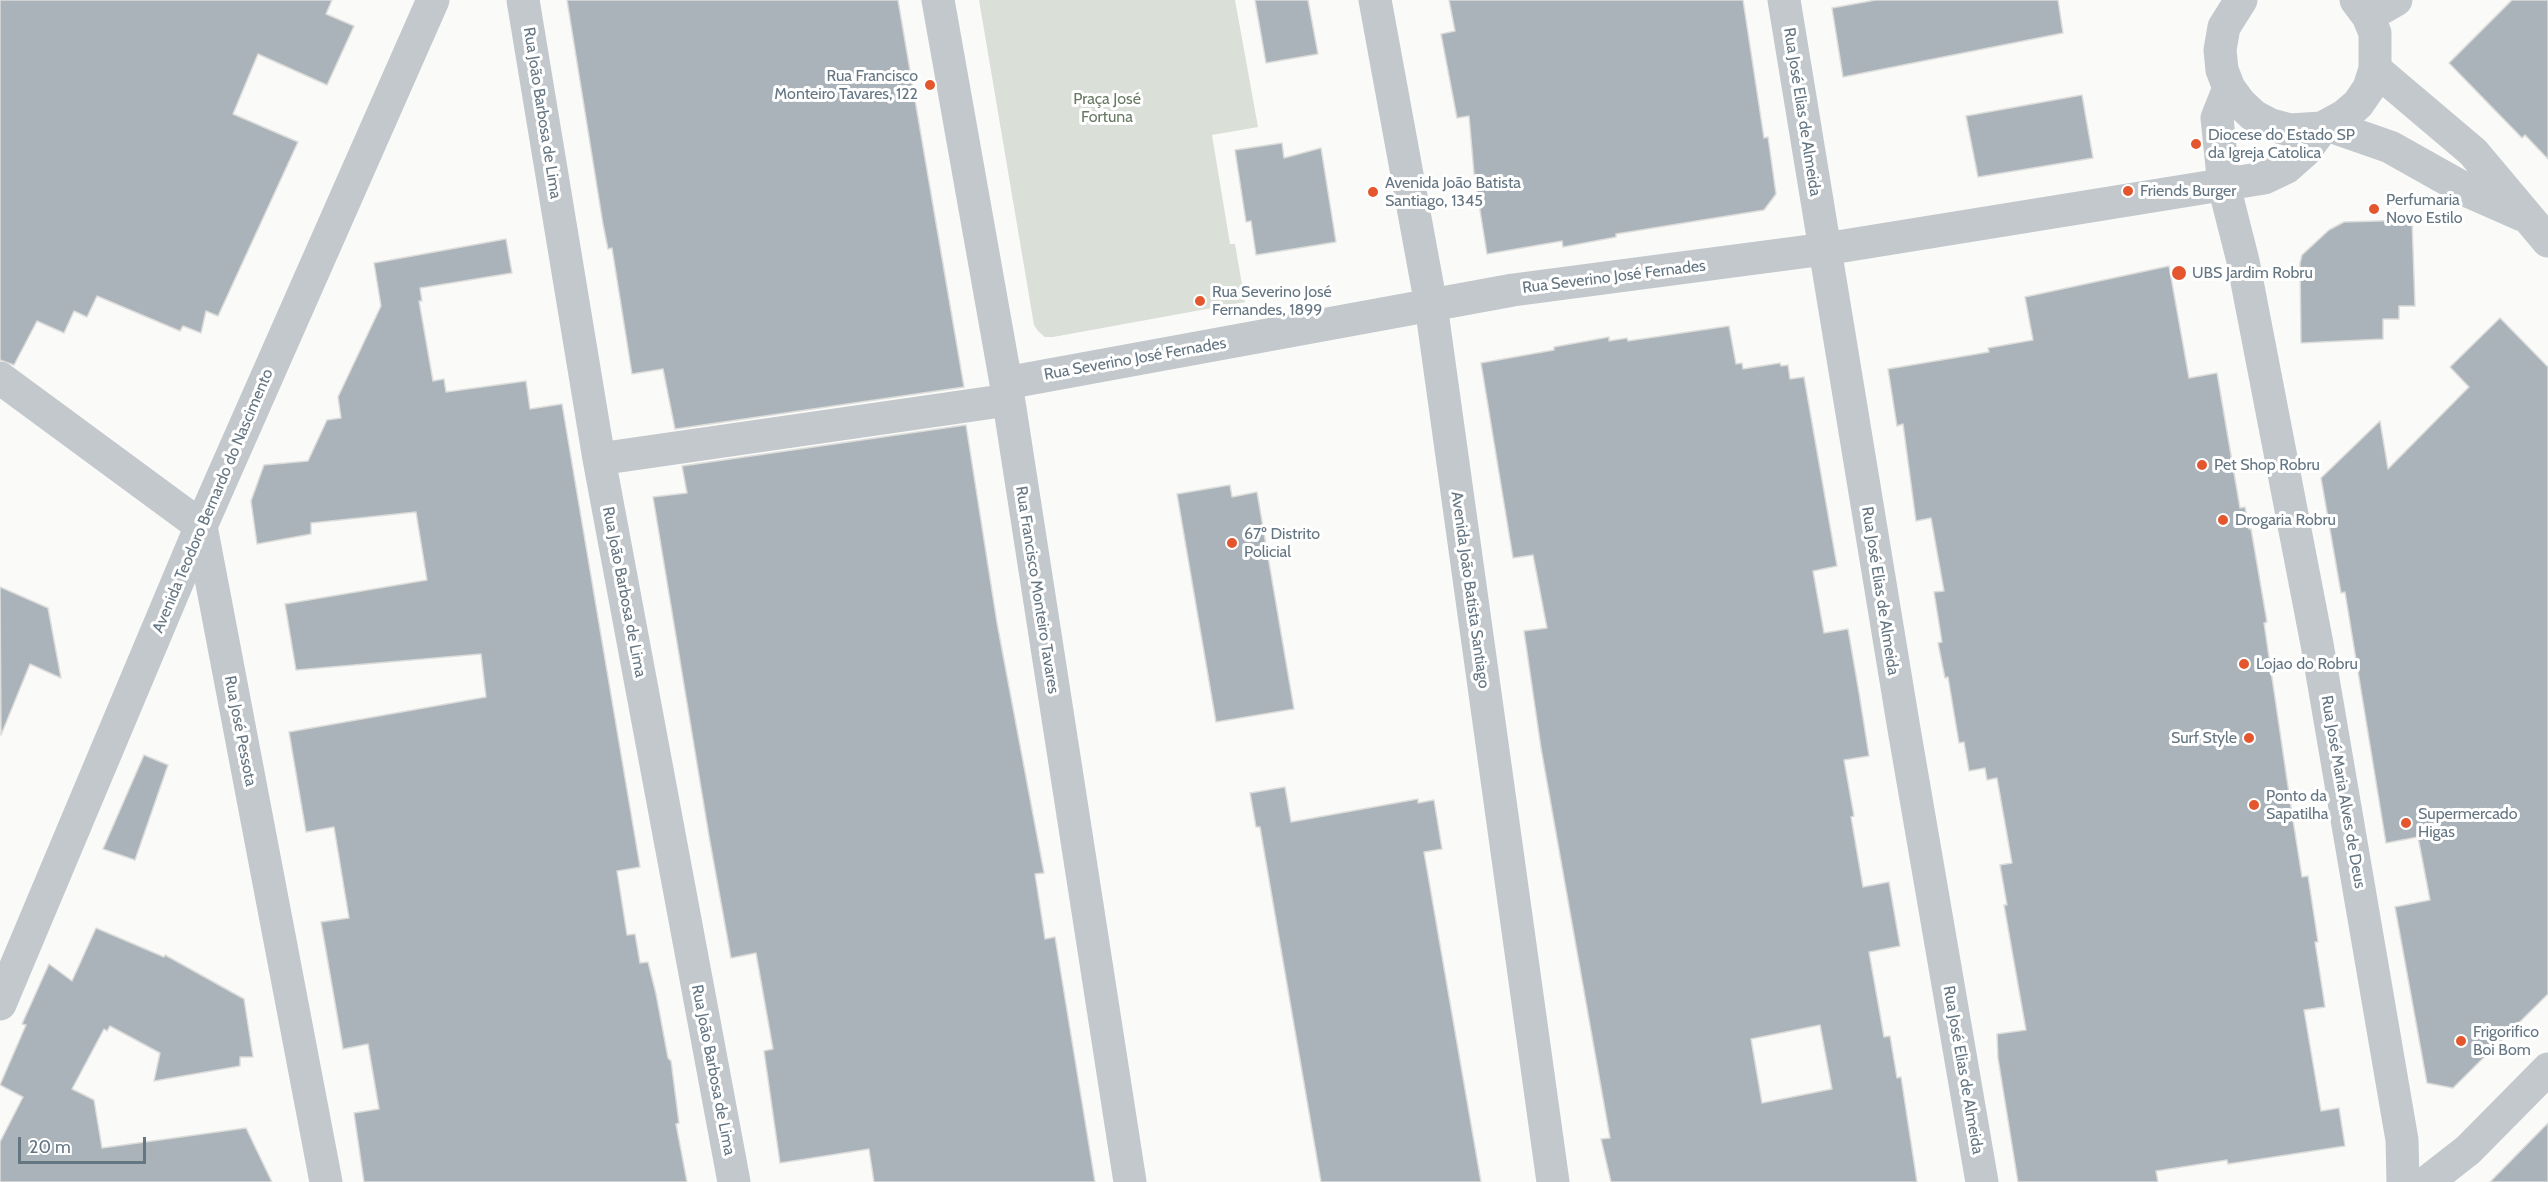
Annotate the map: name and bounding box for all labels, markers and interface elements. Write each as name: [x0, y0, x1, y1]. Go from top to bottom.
street label: Rua João Barbosa de Lima: [519, 26, 565, 200]
street label: Rua José Elias de Almeida: [1779, 26, 1825, 198]
place label: Rua Francisco Monteiro Tavares, 122: [774, 66, 918, 104]
marker: Rua Francisco Monteiro Tavares, 122: [923, 78, 937, 92]
park label: Praça José Fortuna: [1073, 89, 1141, 127]
place label: Diocese do Estado SP da Igreja Catolica: [2208, 125, 2355, 163]
marker: Diocese do Estado SP da Igreja Catolica: [2189, 137, 2203, 151]
place label: Avenida João Batista Santiago, 1345: [1385, 173, 1521, 211]
place label: Friends Burger: [2140, 181, 2236, 201]
marker: Friends Burger: [2121, 184, 2135, 198]
marker: Avenida João Batista Santiago, 1345: [1366, 185, 1380, 199]
place label: Perfumaria Novo Estilo: [2386, 190, 2463, 228]
marker: Perfumaria Novo Estilo: [2367, 202, 2381, 216]
street label: Rua Severino José Fernades: [1521, 256, 1707, 298]
place label: UBS Jardim Robru: [2192, 263, 2313, 283]
marker: UBS Jardim Robru: [2170, 264, 2188, 282]
place label: Rua Severino José Fernandes, 1899: [1212, 282, 1332, 320]
marker: Rua Severino José Fernandes, 1899: [1193, 294, 1207, 308]
street label: Rua Severino José Fernades: [1042, 334, 1228, 384]
street label: Avenida Teodoro Bernardo do Nascimento: [148, 366, 278, 636]
place label: Pet Shop Robru: [2214, 455, 2320, 475]
marker: Pet Shop Robru: [2195, 458, 2209, 472]
street label: Rua Francisco Monteiro Tavares: [1011, 485, 1063, 695]
street label: Avenida João Batista Santiago: [1447, 490, 1493, 690]
street label: Rua João Barbosa de Lima: [598, 505, 650, 679]
street label: Rua José Elias de Almeida: [1857, 505, 1903, 677]
place label: Drogaria Robru: [2235, 510, 2336, 530]
marker: Drogaria Robru: [2216, 513, 2230, 527]
place label: 67º Distrito Policial: [1244, 524, 1320, 562]
marker: 67º Distrito Policial: [1225, 536, 1239, 550]
place label: Lojao do Robru: [2256, 654, 2358, 674]
marker: Lojao do Robru: [2237, 657, 2251, 671]
street label: Rua José Pessota: [220, 674, 260, 788]
street label: Rua José Maria Alves de Deus: [2317, 694, 2369, 890]
place label: Surf Style: [2171, 728, 2237, 748]
marker: Surf Style: [2242, 731, 2256, 745]
place label: Ponto da Sapatilha: [2266, 786, 2328, 824]
marker: Ponto da Sapatilha: [2247, 798, 2261, 812]
place label: Supermercado Higas: [2418, 804, 2517, 842]
marker: Supermercado Higas: [2399, 816, 2413, 830]
street label: Rua João Barbosa de Lima: [687, 983, 739, 1157]
street label: Rua José Elias de Almeida: [1939, 984, 1987, 1156]
place label: Frigorifico Boi Bom: [2473, 1022, 2539, 1060]
marker: Frigorifico Boi Bom: [2454, 1034, 2468, 1048]
scale bar: [21, 1125, 148, 1163]
text: 20 m: [29, 1136, 71, 1158]

